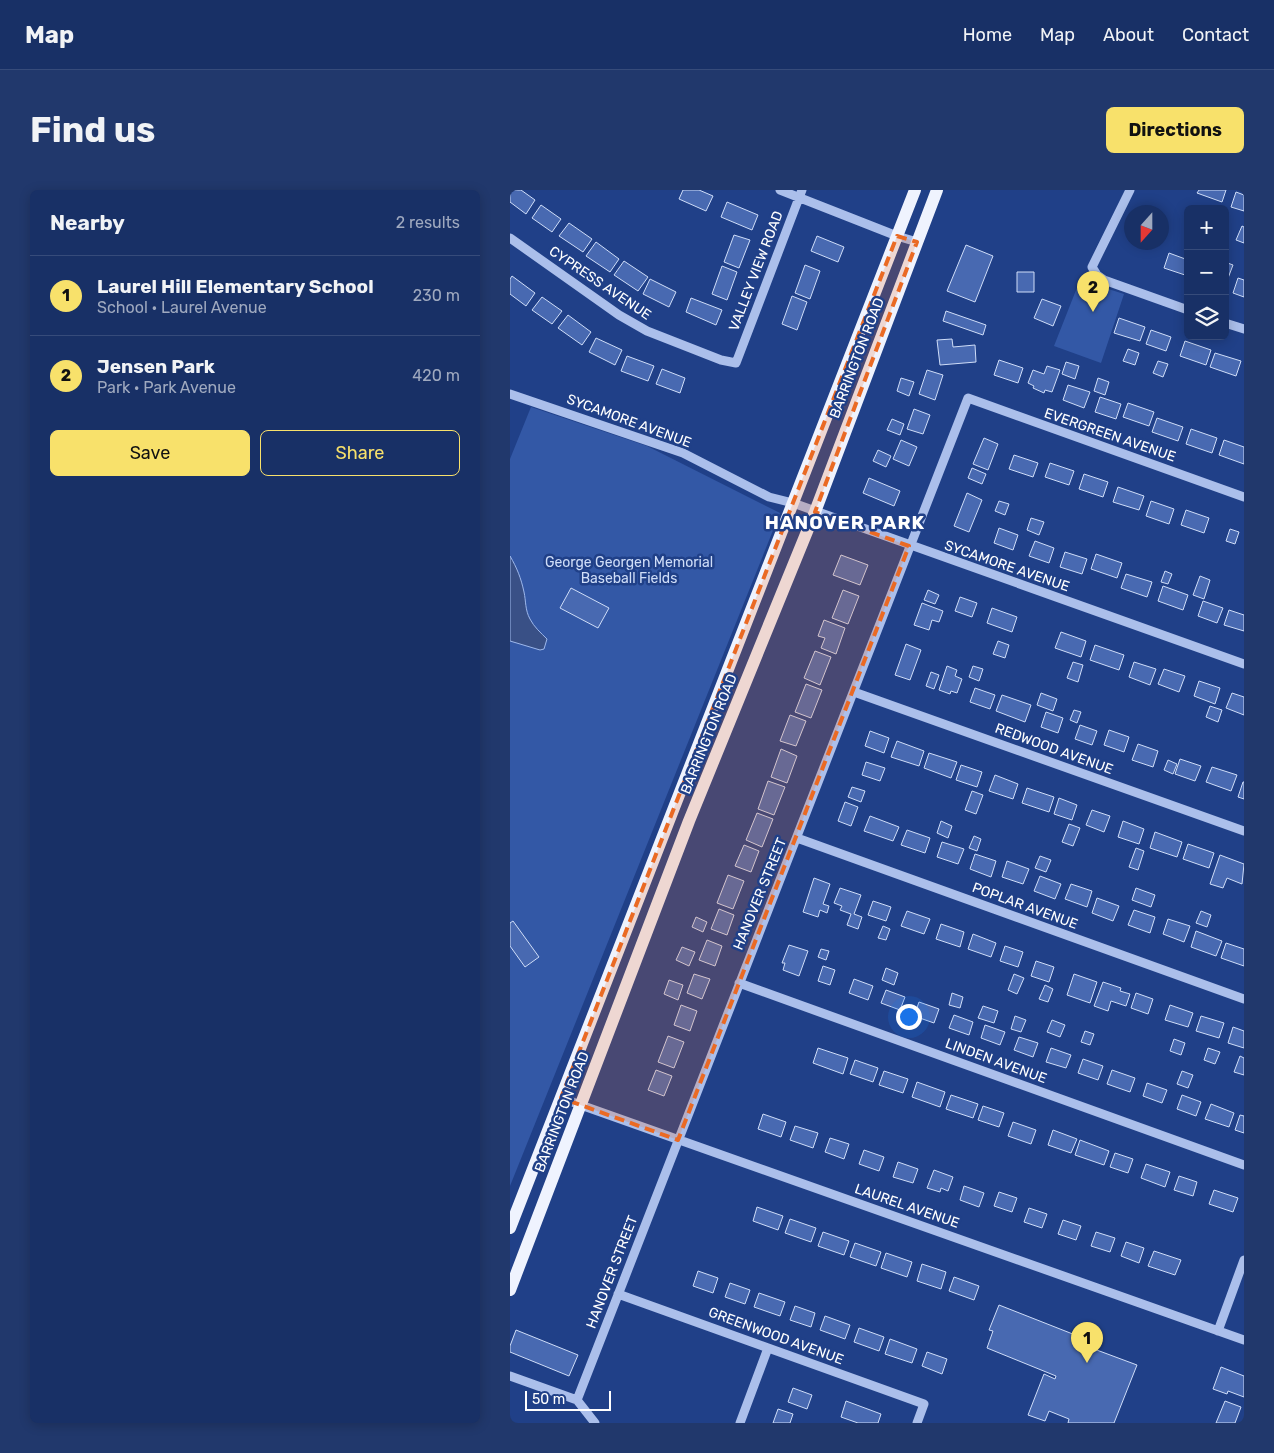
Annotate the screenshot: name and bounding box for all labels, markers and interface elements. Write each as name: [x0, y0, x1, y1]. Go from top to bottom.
text: Map: [25, 21, 74, 49]
text: Home: [963, 24, 1012, 46]
text: Map: [1040, 24, 1075, 46]
text: About: [1103, 24, 1154, 46]
text: Contact: [1182, 24, 1249, 46]
button: Directions: [1106, 107, 1244, 153]
text: Find us: [30, 109, 155, 151]
north arrow: [1124, 205, 1169, 250]
map controls: [1184, 205, 1229, 340]
button: +: [1184, 205, 1229, 250]
street label: VALLEY VIEW ROAD: [725, 209, 787, 333]
text: Nearby: [50, 210, 125, 235]
text: 2 results: [396, 213, 460, 232]
street label: CYPRESS AVENUE: [546, 243, 654, 323]
button: −: [1184, 250, 1229, 295]
pin: 2: [1077, 271, 1109, 312]
text: Laurel Hill Elementary School: [97, 275, 374, 298]
text: 1: [62, 286, 70, 305]
text: 230 m: [413, 286, 460, 305]
street label: BARRINGTON ROAD: [826, 295, 888, 421]
button: layers: [1184, 295, 1229, 340]
text: School · Laurel Avenue: [97, 298, 267, 317]
text: Jensen Park: [97, 355, 215, 378]
text: 2: [61, 366, 71, 385]
text: 420 m: [412, 366, 460, 385]
text: Park · Park Avenue: [97, 378, 236, 397]
street label: SYCAMORE AVENUE: [564, 391, 694, 451]
street label: EVERGREEN AVENUE: [1042, 404, 1178, 466]
button: Save: [50, 430, 250, 476]
button: Share: [260, 430, 460, 476]
district label: HANOVER PARK: [765, 511, 925, 534]
street label: SYCAMORE AVENUE: [942, 537, 1072, 595]
park label: George Georgen Memorial Baseball Fields: [545, 554, 713, 587]
street label: BARRINGTON ROAD: [677, 672, 741, 796]
street label: REDWOOD AVENUE: [993, 720, 1115, 778]
street label: HANOVER STREET: [730, 835, 790, 953]
street label: POPLAR AVENUE: [970, 879, 1080, 933]
your location: [896, 1004, 922, 1030]
street label: LINDEN AVENUE: [943, 1035, 1049, 1087]
street label: BARRINGTON ROAD: [531, 1049, 593, 1175]
street label: LAUREL AVENUE: [852, 1180, 962, 1232]
street label: HANOVER STREET: [583, 1213, 641, 1331]
street label: GREENWOOD AVENUE: [706, 1304, 846, 1368]
pin: 1: [1071, 1322, 1103, 1363]
scale bar: [525, 1388, 611, 1411]
text: 50 m: [532, 1391, 565, 1408]

